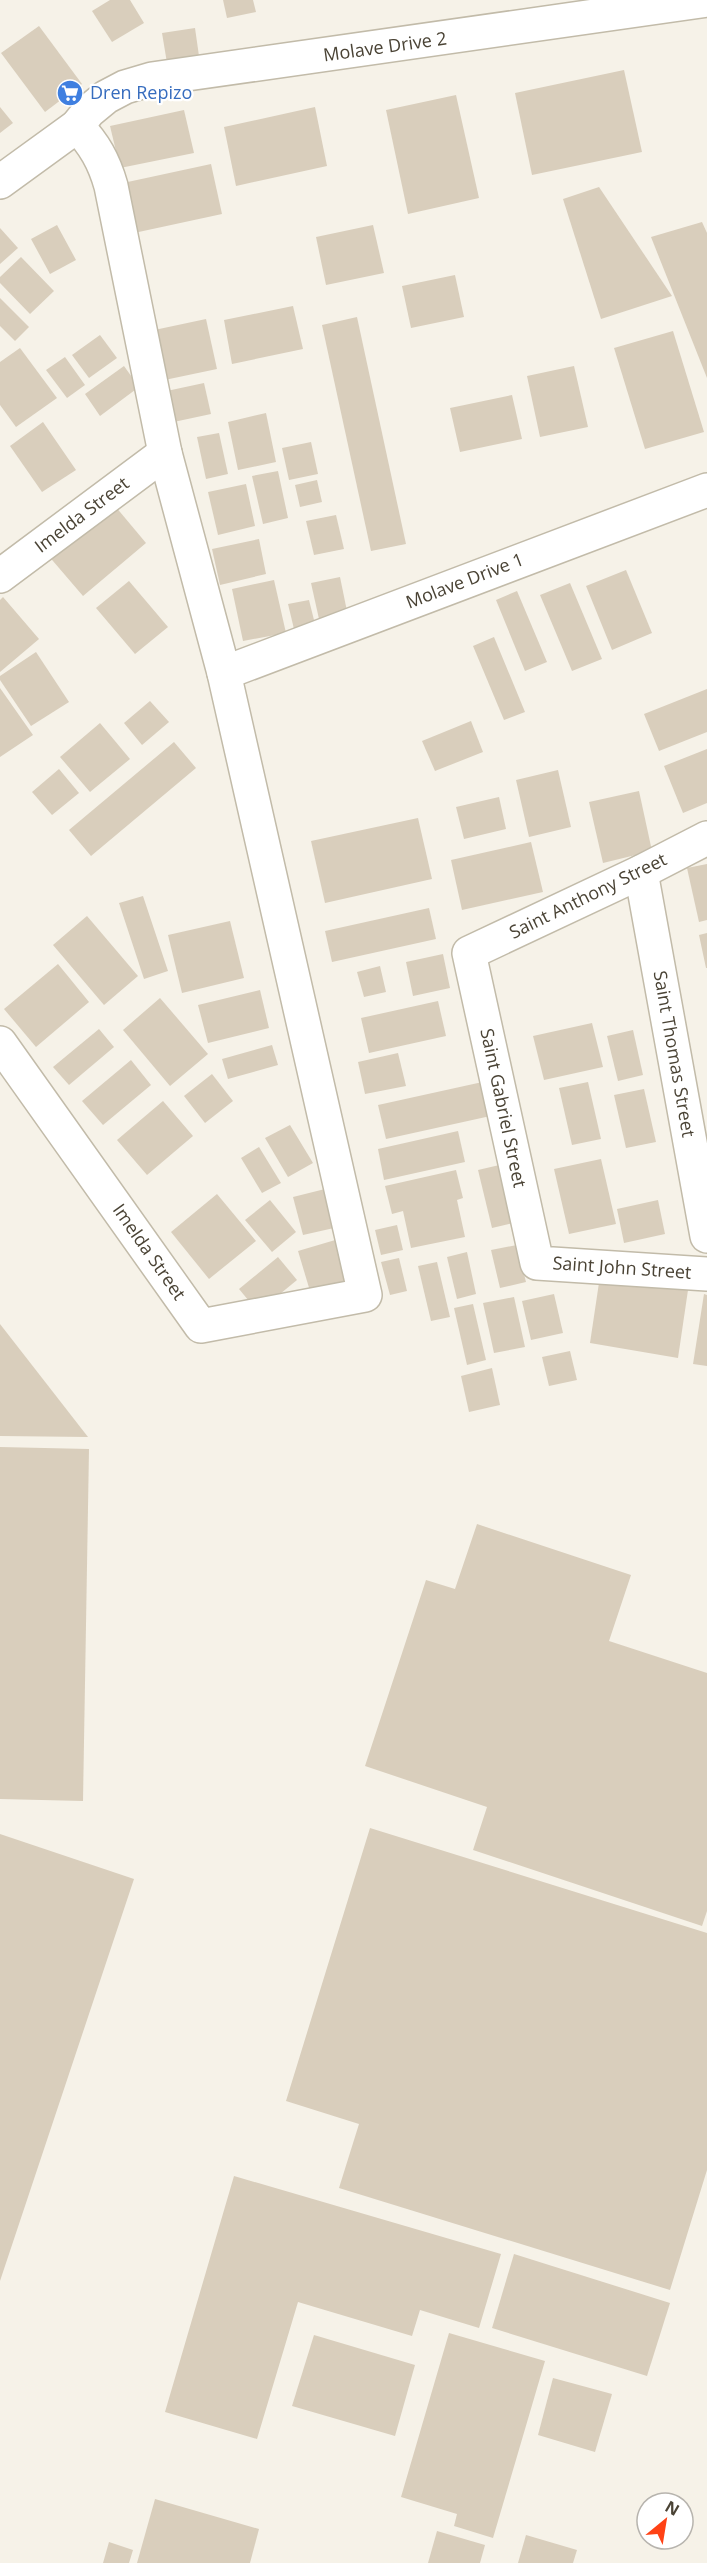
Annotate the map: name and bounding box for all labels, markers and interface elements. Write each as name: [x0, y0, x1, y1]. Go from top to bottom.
street label: Molave Drive 2: [322, 25, 448, 67]
supermarket icon: Dren Repizo: [55, 78, 85, 108]
place label: Dren Repizo: [90, 80, 192, 104]
street label: Imelda Street: [29, 471, 133, 558]
street label: Molave Drive 1: [402, 547, 527, 614]
street label: Saint Anthony Street: [505, 847, 670, 944]
street label: Saint Thomas Street: [649, 969, 701, 1139]
street label: Saint Gabriel Street: [475, 1026, 533, 1190]
street label: Imelda Street: [108, 1199, 192, 1304]
street label: Saint John Street: [552, 1250, 692, 1284]
north arrow: [635, 2491, 695, 2551]
text: N: [661, 2495, 684, 2521]

